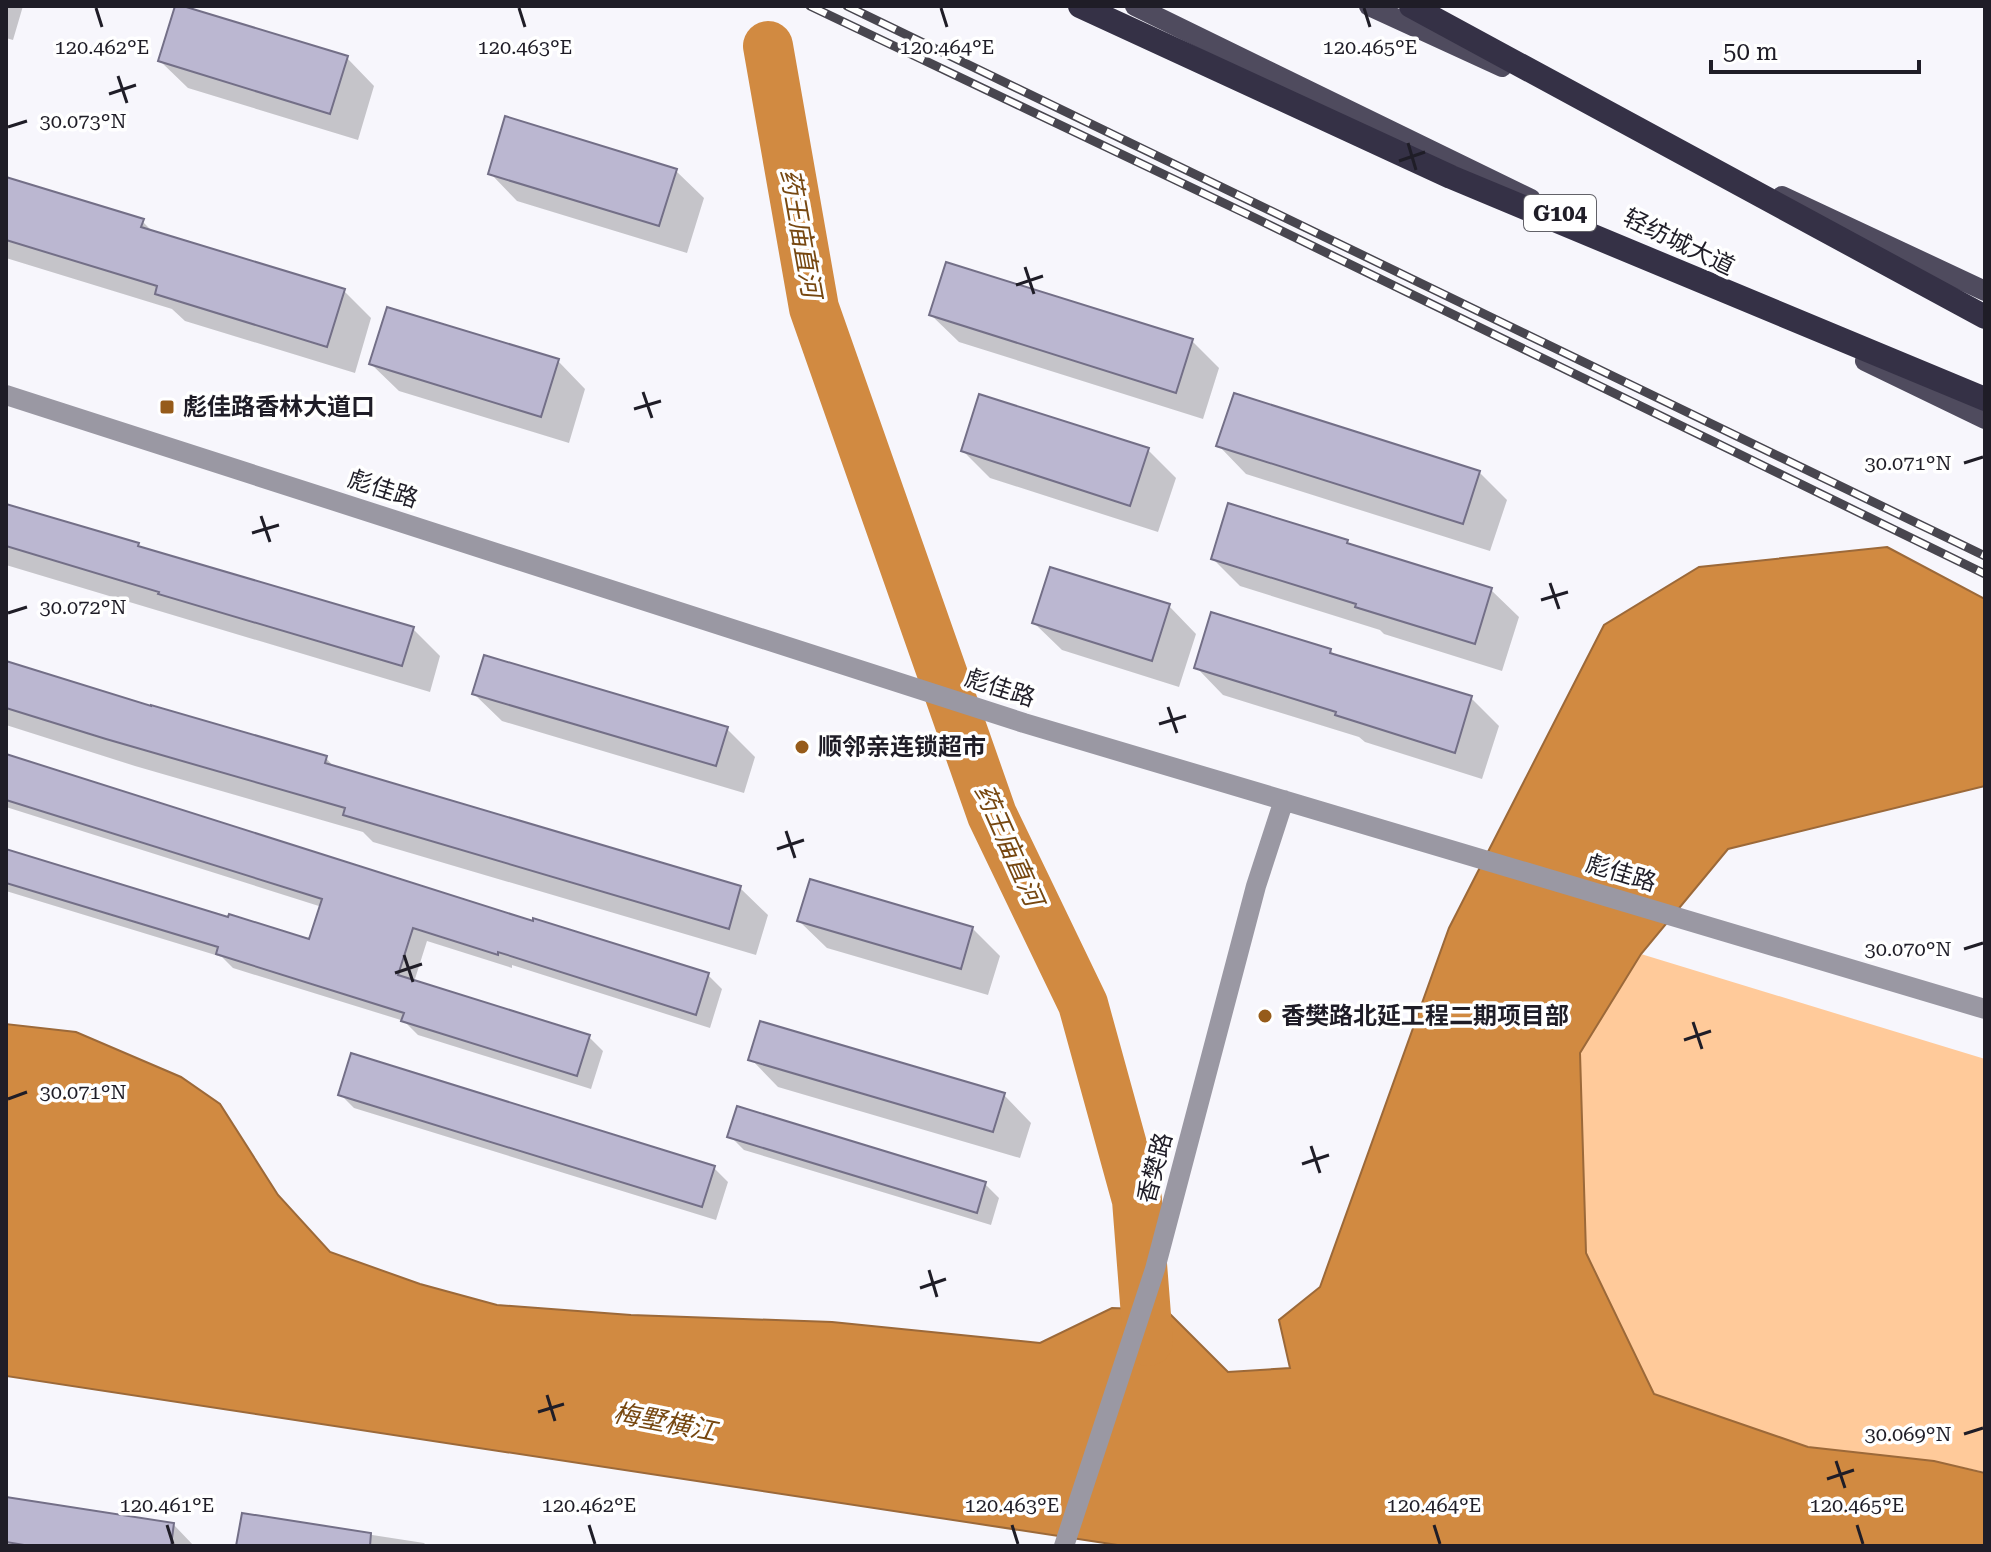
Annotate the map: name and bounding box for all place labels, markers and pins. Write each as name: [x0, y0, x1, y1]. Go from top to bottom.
place label: 彪佳路香林大道口: [183, 393, 375, 421]
marker: 彪佳路香林大道口: [158, 398, 176, 416]
place label: 顺邻亲连锁超市: [818, 733, 986, 761]
marker: 顺邻亲连锁超市: [793, 738, 811, 756]
place label: 香樊路北延工程二期项目部: [1281, 1002, 1569, 1030]
marker: 香樊路北延工程二期项目部: [1256, 1007, 1274, 1025]

